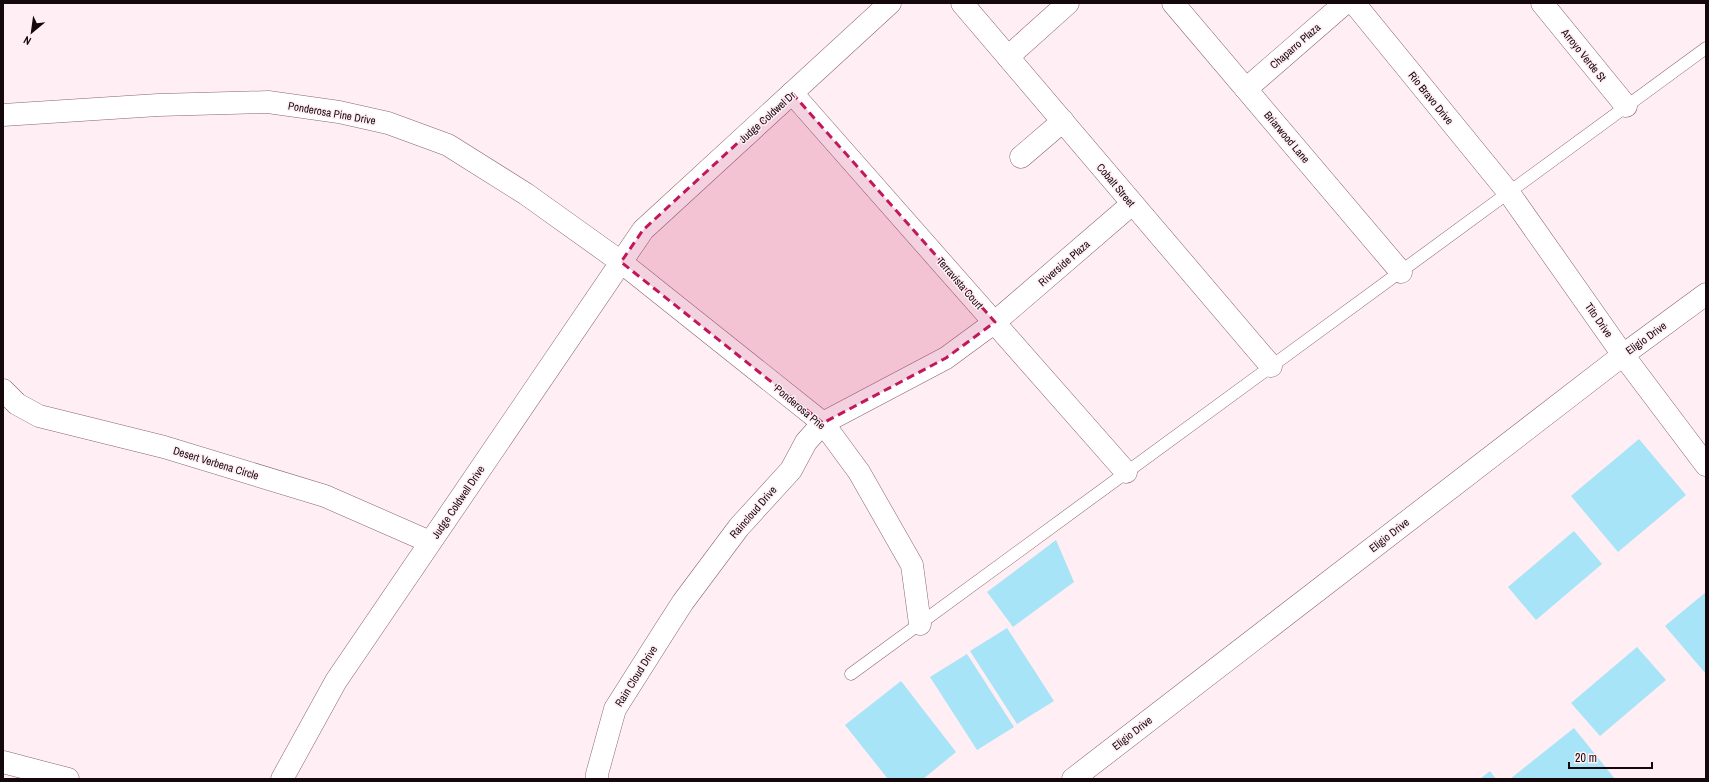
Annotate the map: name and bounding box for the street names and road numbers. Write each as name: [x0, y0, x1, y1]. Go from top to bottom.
street label: Chaparro Plaza: [1267, 20, 1323, 72]
street label: Arroyo Verde St: [1558, 25, 1610, 85]
street label: Rio Bravo Drive: [1405, 69, 1457, 127]
street label: Judge Coldwel Dr: [736, 88, 798, 146]
street label: Ponderosa Pine Drive: [287, 98, 377, 128]
street label: Briarwood Lane: [1261, 108, 1313, 166]
street label: Cobalt Street: [1094, 160, 1139, 210]
street label: Riverside Plaza: [1035, 237, 1093, 289]
street label: Terravista Court: [934, 254, 987, 312]
street label: Tito Drive: [1582, 300, 1616, 340]
street label: Eligio Drive: [1623, 318, 1669, 358]
street label: Ponderosa Pne: [772, 382, 828, 432]
street label: Desert Verbena Circle: [172, 443, 260, 483]
street label: Judge Coldwell Drive: [428, 463, 488, 541]
street label: Raincloud Drive: [727, 483, 779, 541]
street label: Eligio Drive: [1366, 515, 1412, 555]
street label: Rain Cloud Drive: [612, 643, 660, 709]
street label: Eligio Drive: [1109, 713, 1155, 753]

